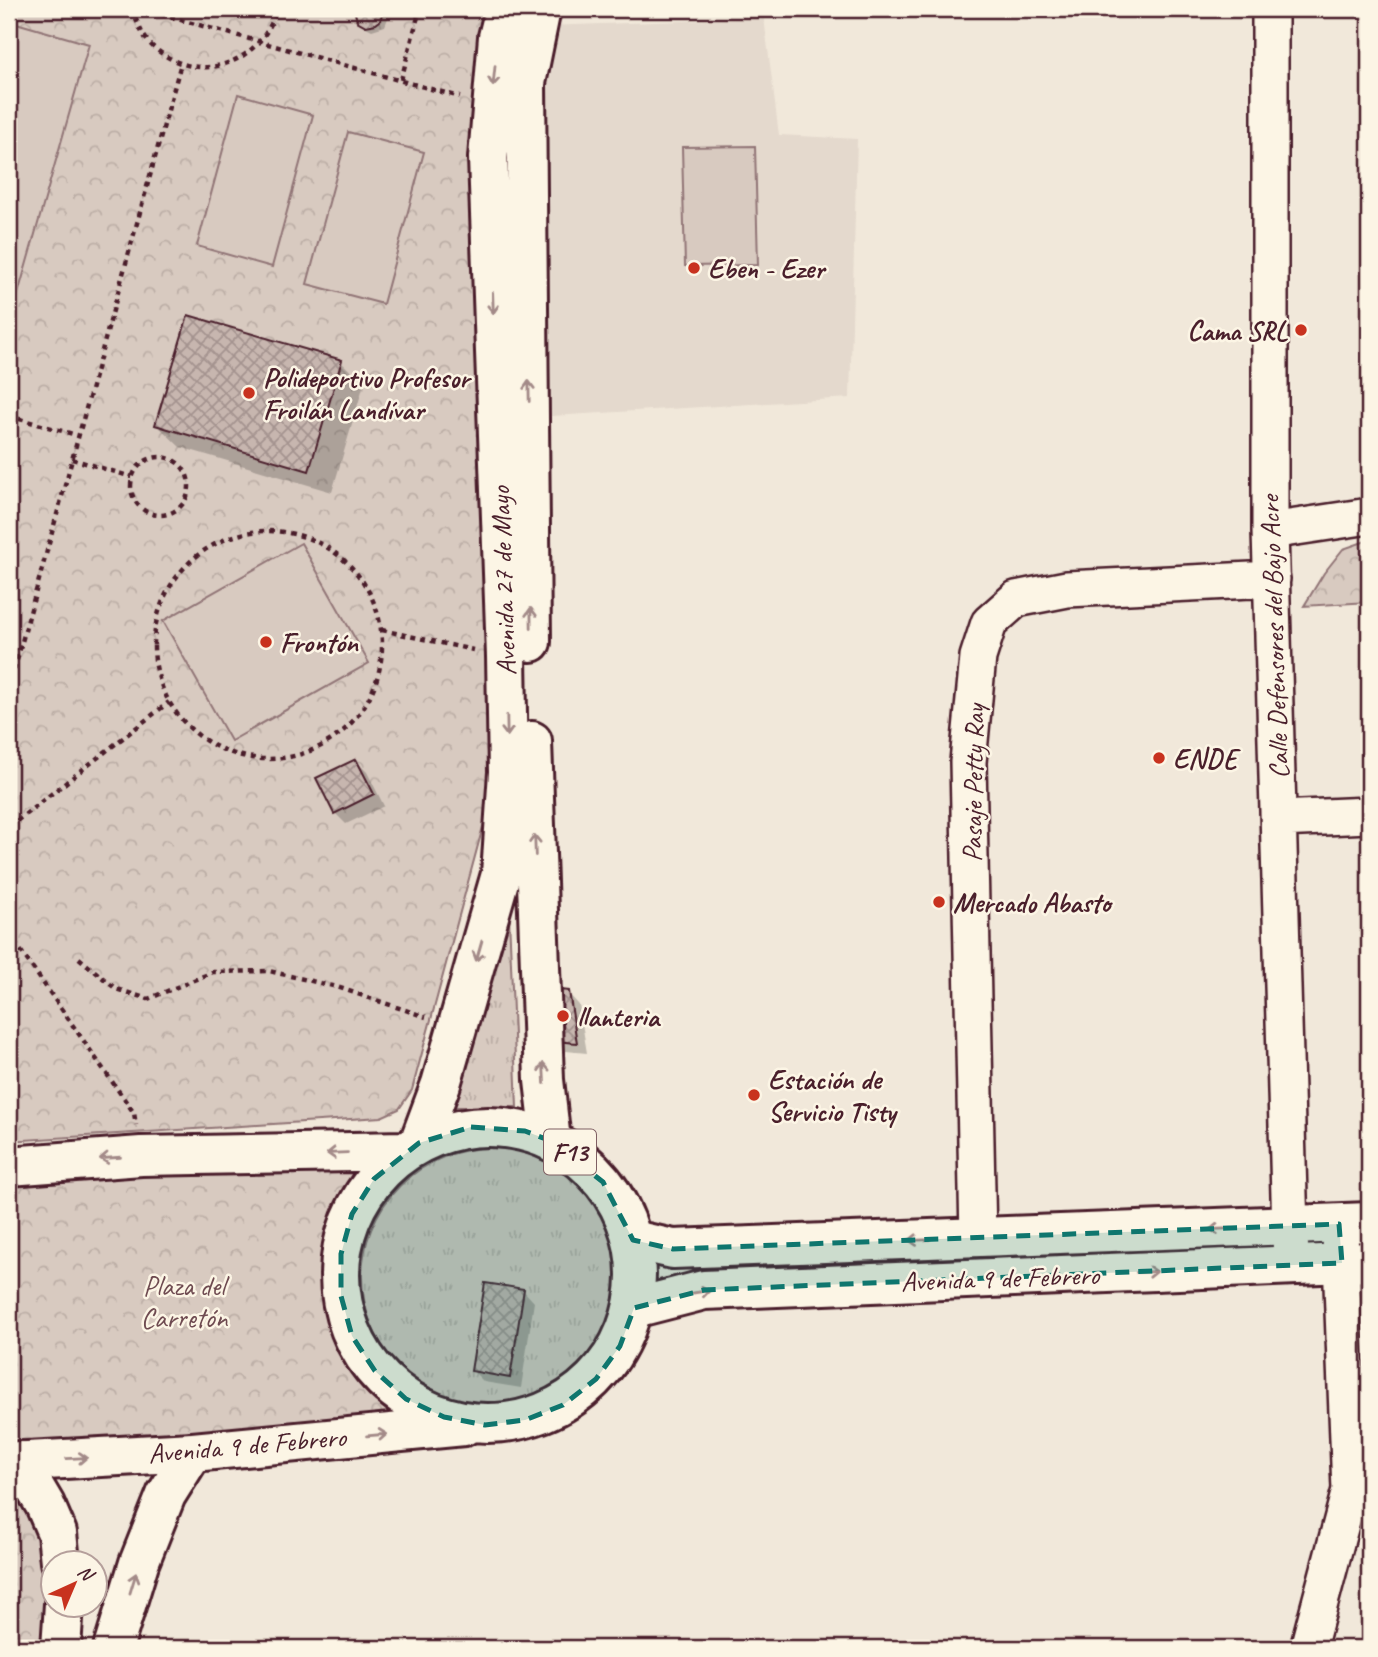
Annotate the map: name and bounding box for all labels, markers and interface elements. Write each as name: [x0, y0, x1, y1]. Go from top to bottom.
one-way arrow: [488, 64, 501, 87]
place label: Eben - Ezer: [708, 251, 827, 286]
marker: Eben - Ezer: [686, 260, 702, 276]
one-way arrow: [487, 291, 500, 314]
place label: Cama SRL: [1187, 313, 1289, 348]
marker: Cama SRL: [1293, 322, 1309, 338]
place label: Polideportivo Profesor Froilán Landívar: [263, 360, 472, 427]
one-way arrow: [522, 379, 535, 402]
marker: Polideportivo Profesor Froilán Landívar: [241, 385, 257, 401]
street label: Avenida 27 de Mayo: [482, 484, 524, 676]
street label: Calle Defensores del Bajo Acre: [1251, 493, 1296, 779]
one-way arrow: [524, 607, 537, 630]
place label: Frontón: [280, 625, 359, 660]
marker: Frontón: [258, 634, 274, 650]
street label: Pasaje Petty Ray: [954, 701, 992, 862]
one-way arrow: [500, 715, 514, 738]
place label: ENDE: [1173, 741, 1241, 776]
marker: ENDE: [1151, 750, 1167, 766]
one-way arrow: [529, 834, 542, 857]
place label: Mercado Abasto: [953, 885, 1114, 920]
marker: Mercado Abasto: [931, 894, 947, 910]
one-way arrow: [472, 939, 485, 961]
place label: llanteria: [577, 999, 661, 1034]
marker: llanteria: [555, 1008, 571, 1024]
one-way arrow: [538, 1062, 551, 1085]
place label: Estación de Servicio Tisty: [768, 1062, 899, 1129]
marker: Estación de Servicio Tisty: [746, 1087, 762, 1103]
road number: F13: [544, 1130, 596, 1175]
one-way arrow: [326, 1146, 349, 1159]
one-way arrow: [98, 1152, 121, 1165]
one-way arrow: [1209, 1222, 1232, 1235]
one-way arrow: [908, 1234, 931, 1247]
street label: Avenida 9 de Febrero: [900, 1257, 1102, 1299]
one-way arrow: [1136, 1265, 1159, 1278]
park label: Plaza del Carretón: [141, 1268, 230, 1335]
one-way arrow: [688, 1285, 711, 1298]
street label: Avenida 9 de Febrero: [147, 1419, 349, 1471]
one-way arrow: [365, 1428, 388, 1441]
one-way arrow: [65, 1451, 88, 1464]
north arrow: [38, 1548, 108, 1618]
text: N: [73, 1560, 100, 1587]
one-way arrow: [127, 1572, 140, 1594]

